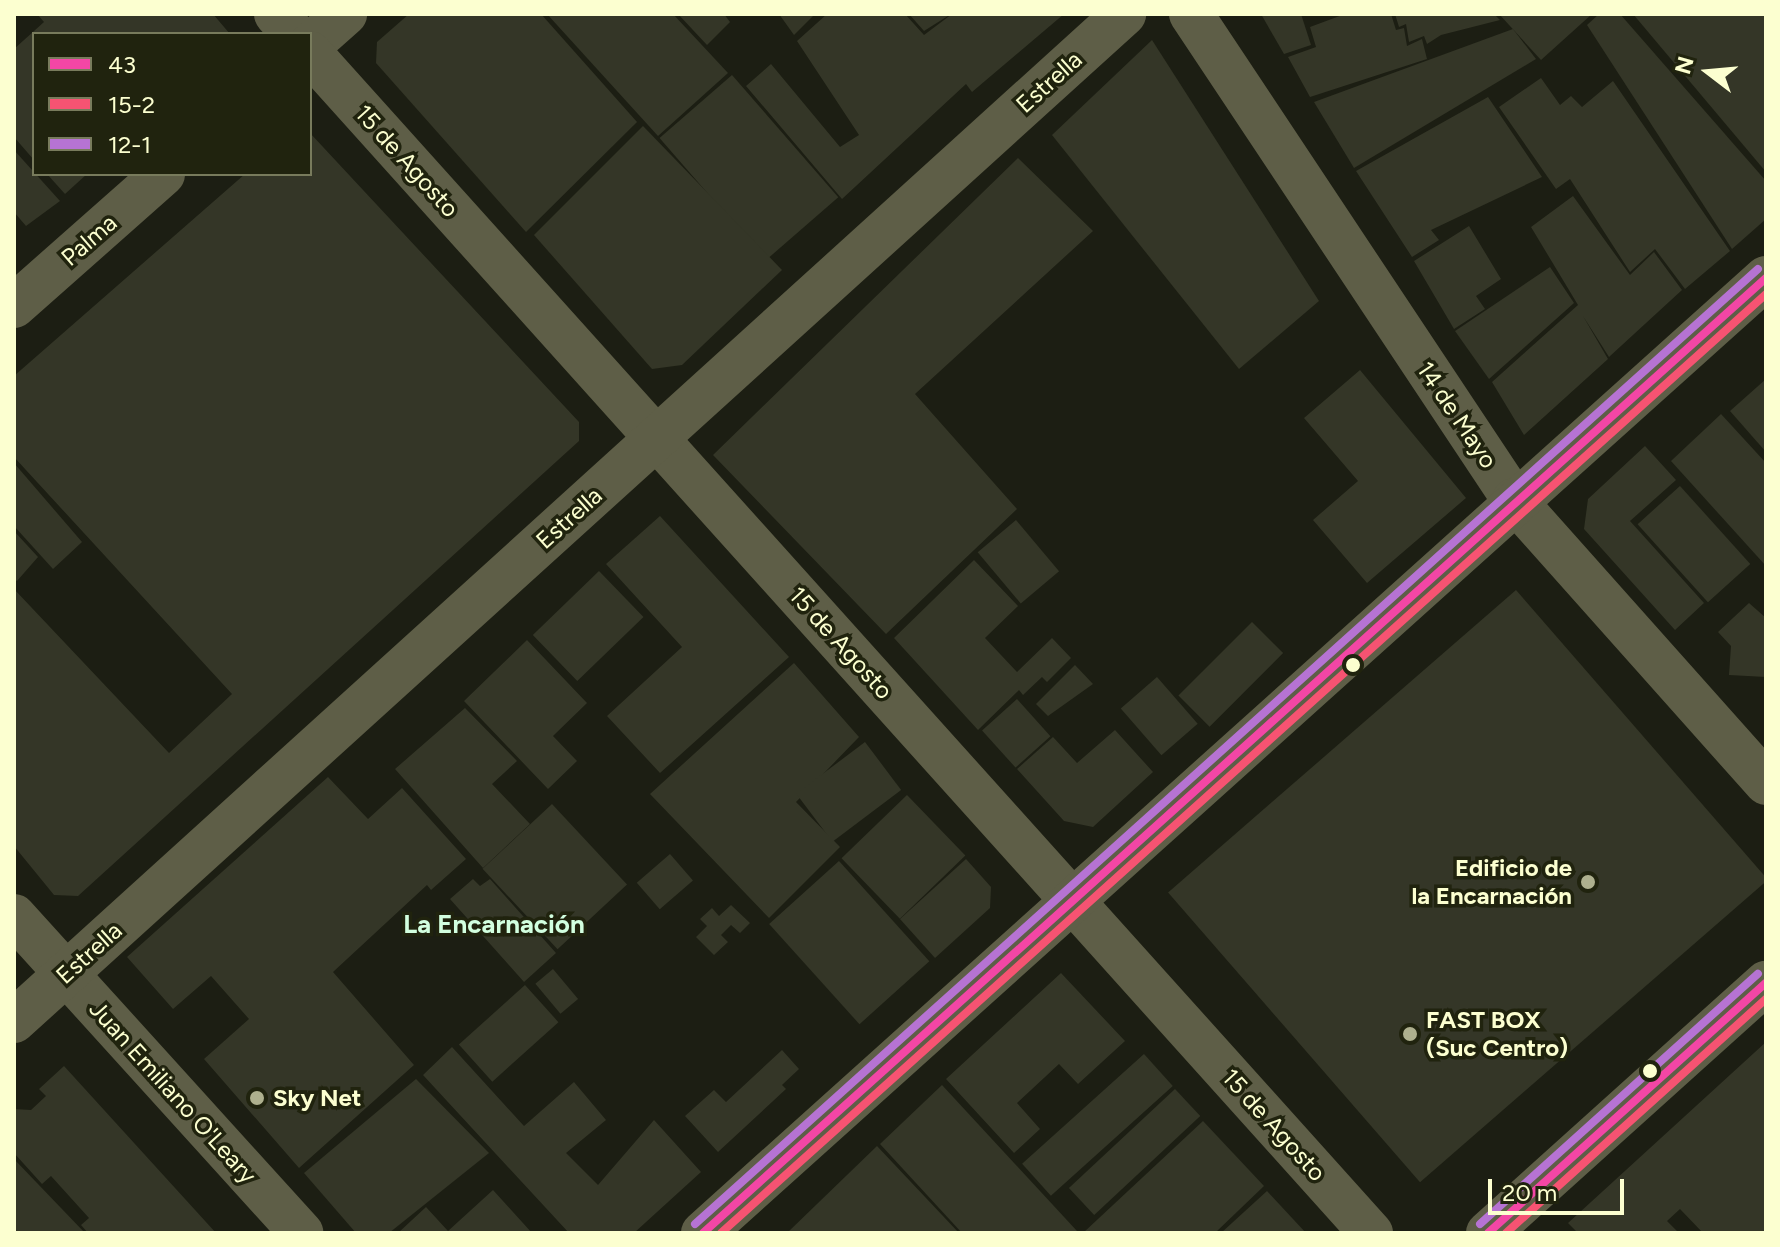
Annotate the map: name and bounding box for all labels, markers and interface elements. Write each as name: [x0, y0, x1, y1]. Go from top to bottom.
legend: [32, 32, 312, 176]
north arrow: [1668, 32, 1748, 112]
street label: Estrella: [1010, 45, 1088, 119]
text: 43: [108, 50, 136, 79]
text: N: [1669, 53, 1700, 77]
text: 15-2: [108, 90, 155, 119]
street label: 15 de Agosto: [349, 99, 465, 223]
text: 12-1: [108, 130, 151, 159]
street label: Palma: [55, 208, 123, 272]
street label: 14 de Mayo: [1411, 356, 1503, 474]
street label: Estrella: [530, 481, 608, 555]
street label: 15 de Agosto: [783, 581, 899, 705]
unlabelled marker: [1345, 657, 1361, 673]
place label: Edificio de la Encarnación: [1411, 854, 1572, 910]
marker: Edificio de la Encarnación: [1579, 873, 1597, 891]
district label: La Encarnación: [403, 909, 585, 941]
street label: Estrella: [50, 916, 128, 990]
street label: Juan Emiliano O'Leary: [83, 995, 263, 1189]
place label: FAST BOX (Suc Centro): [1426, 1006, 1568, 1062]
marker: FAST BOX (Suc Centro): [1401, 1025, 1419, 1043]
street label: 15 de Agosto: [1216, 1063, 1332, 1187]
unlabelled marker: [1642, 1063, 1658, 1079]
place label: Sky Net: [273, 1084, 362, 1112]
marker: Sky Net: [248, 1089, 266, 1107]
scale bar: [1492, 1163, 1628, 1213]
text: 20 m: [1502, 1178, 1557, 1207]

